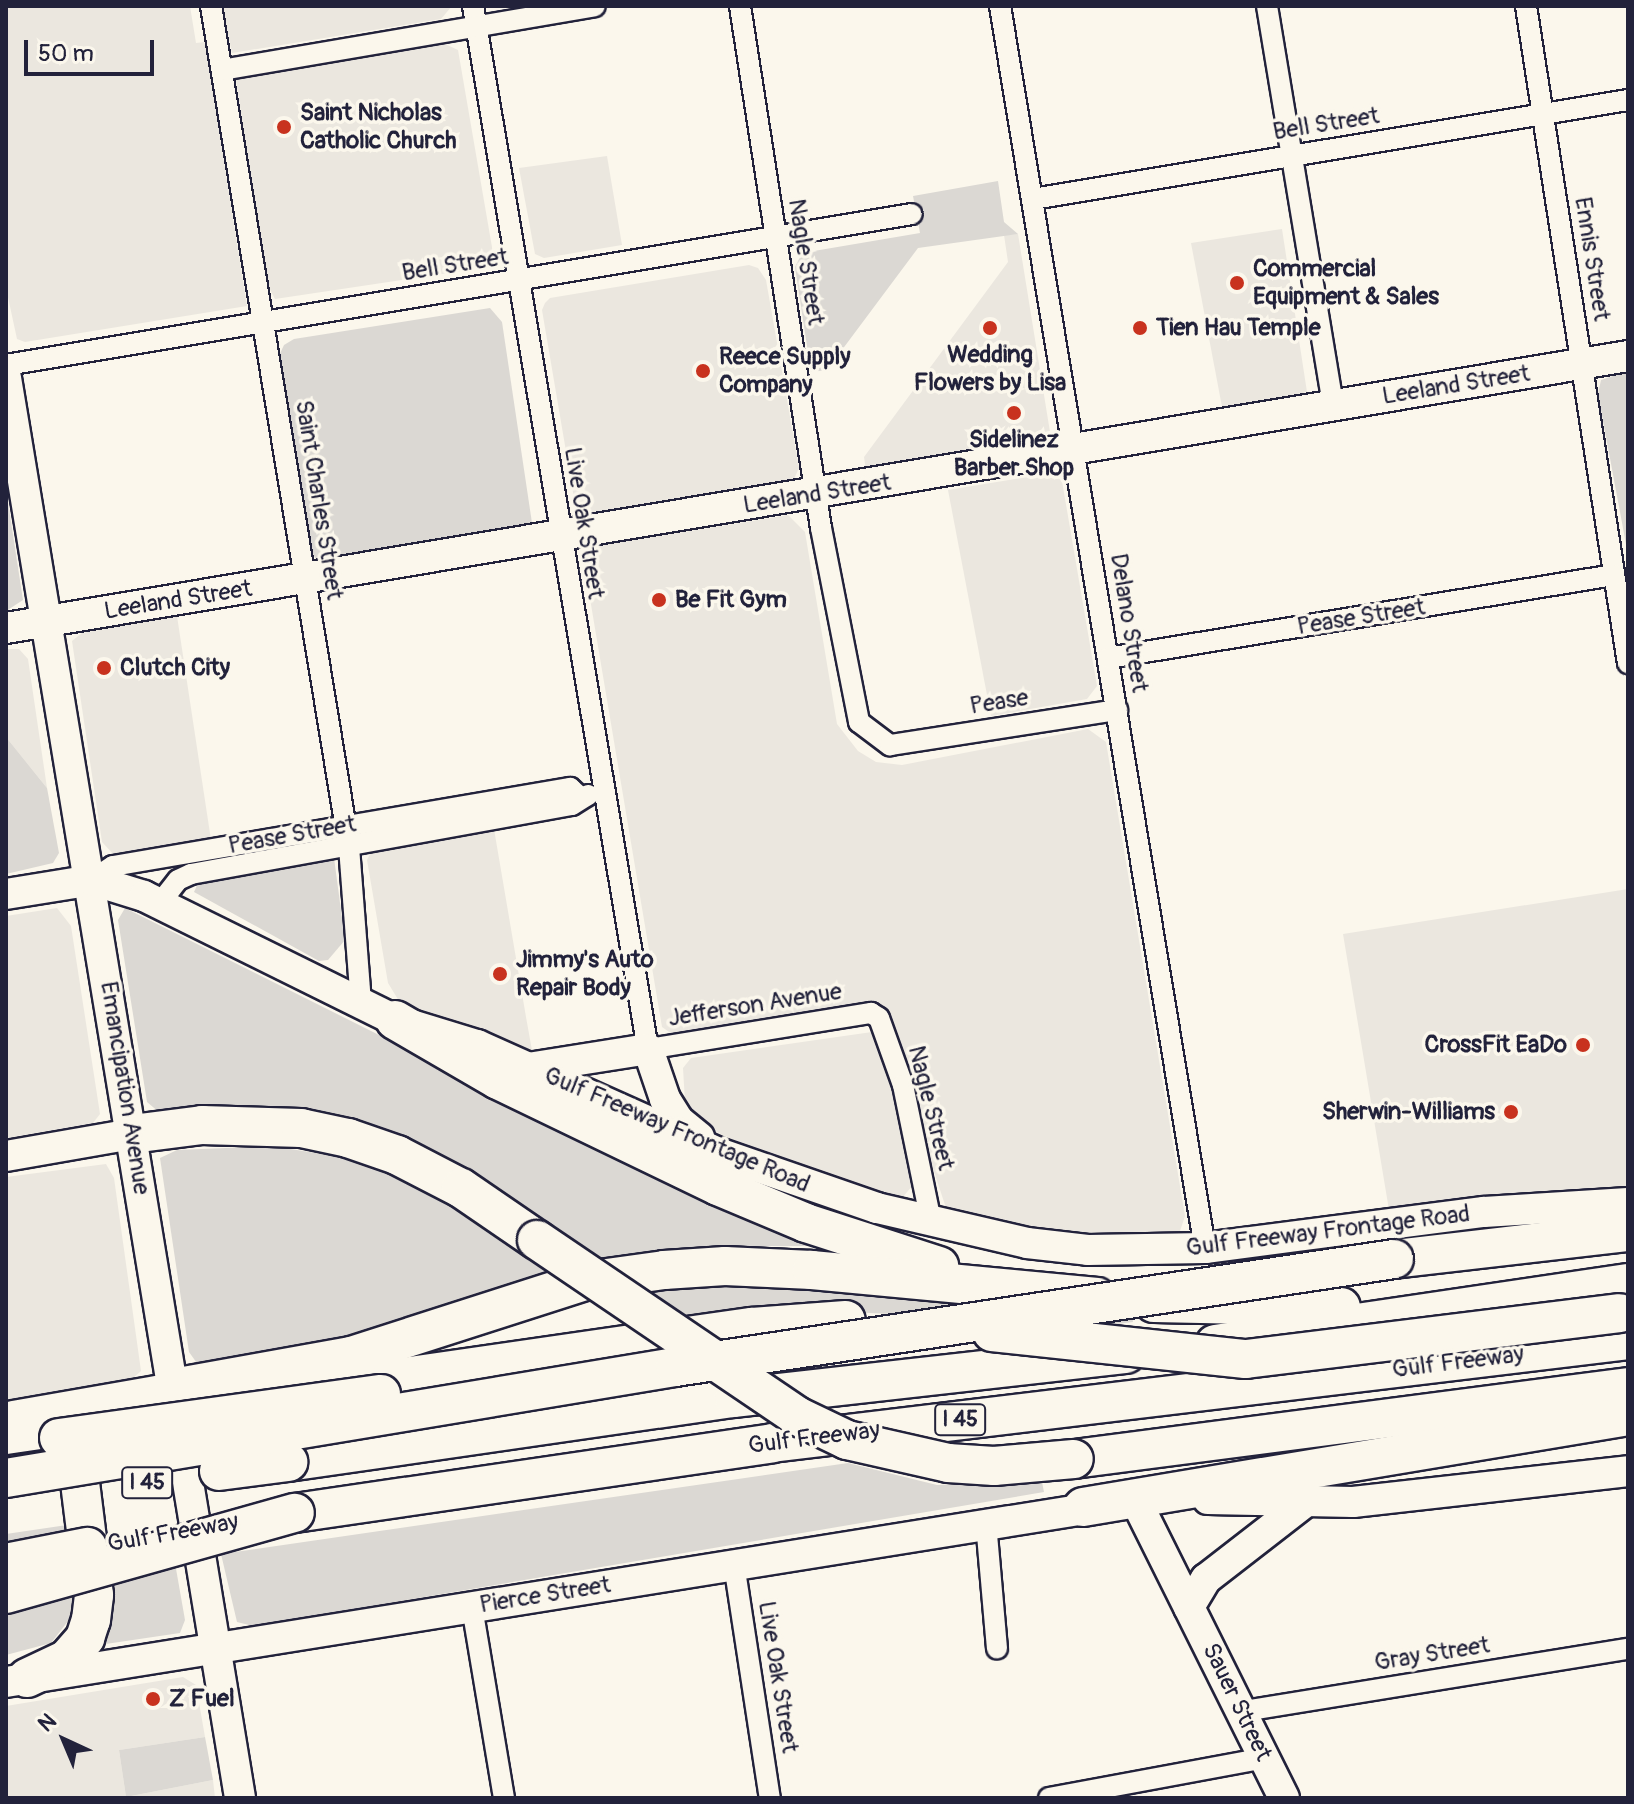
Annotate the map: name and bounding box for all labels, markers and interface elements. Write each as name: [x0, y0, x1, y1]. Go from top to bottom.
scale bar: [28, 24, 158, 74]
text: 50 m: [38, 39, 94, 68]
place label: Saint Nicholas Catholic Church: [300, 99, 457, 155]
street label: Bell Street: [1271, 101, 1381, 147]
marker: Saint Nicholas Catholic Church: [275, 118, 293, 136]
street label: Ennis Street: [1568, 195, 1616, 323]
street label: Nagle Street: [782, 197, 830, 327]
street label: Bell Street: [400, 242, 510, 288]
place label: Commercial Equipment & Sales: [1253, 255, 1439, 311]
marker: Commercial Equipment & Sales: [1228, 274, 1246, 292]
place label: Tien Hau Temple: [1156, 314, 1321, 342]
marker: Wedding Flowers by Lisa: [981, 319, 999, 337]
marker: Tien Hau Temple: [1131, 319, 1149, 337]
place label: Wedding Flowers by Lisa: [914, 341, 1066, 397]
place label: Reece Supply Company: [719, 343, 850, 399]
street label: Leeland Street: [1380, 359, 1532, 411]
marker: Reece Supply Company: [694, 362, 712, 380]
street label: Saint Charles Street: [289, 398, 349, 602]
marker: Sidelinez Barber Shop: [1005, 404, 1023, 422]
place label: Sidelinez Barber Shop: [954, 426, 1074, 482]
street label: Live Oak Street: [558, 445, 610, 601]
street label: Leeland Street: [741, 468, 893, 520]
street label: Delano Street: [1104, 551, 1154, 695]
street label: Leeland Street: [102, 574, 254, 626]
place label: Be Fit Gym: [675, 586, 787, 614]
marker: Be Fit Gym: [650, 591, 668, 609]
street label: Pease Street: [1295, 593, 1427, 641]
place label: Clutch City: [120, 654, 230, 682]
marker: Clutch City: [95, 659, 113, 677]
street label: Pease: [968, 683, 1030, 721]
street label: Pease Street: [226, 810, 358, 860]
place label: Jimmy's Auto Repair Body: [516, 946, 654, 1002]
marker: Jimmy's Auto Repair Body: [491, 965, 509, 983]
street label: Jefferson Avenue: [666, 977, 844, 1033]
street label: Emancipation Avenue: [94, 979, 156, 1197]
place label: CrossFit EaDo: [1425, 1031, 1567, 1059]
marker: CrossFit EaDo: [1574, 1036, 1592, 1054]
street label: Nagle Street: [902, 1043, 960, 1173]
street label: Gulf Freeway Frontage Road: [540, 1061, 814, 1199]
place label: Sherwin-Williams: [1322, 1098, 1495, 1126]
marker: Sherwin-Williams: [1502, 1103, 1520, 1121]
street label: Gulf Freeway Frontage Road: [1184, 1199, 1472, 1263]
street label: Gulf Freeway: [1391, 1340, 1525, 1384]
road number: I 45: [934, 1402, 986, 1438]
street label: Gulf Freeway: [747, 1416, 881, 1460]
road number: I 45: [121, 1465, 173, 1501]
street label: Gulf Freeway: [105, 1507, 241, 1559]
street label: Pierce Street: [477, 1570, 613, 1620]
street label: Live Oak Street: [752, 1599, 804, 1755]
street label: Gray Street: [1372, 1631, 1492, 1677]
street label: Sauer Street: [1196, 1638, 1278, 1766]
place label: Z Fuel: [169, 1685, 235, 1713]
marker: Z Fuel: [144, 1690, 162, 1708]
north arrow: [24, 1700, 104, 1780]
text: N: [32, 1707, 62, 1738]

